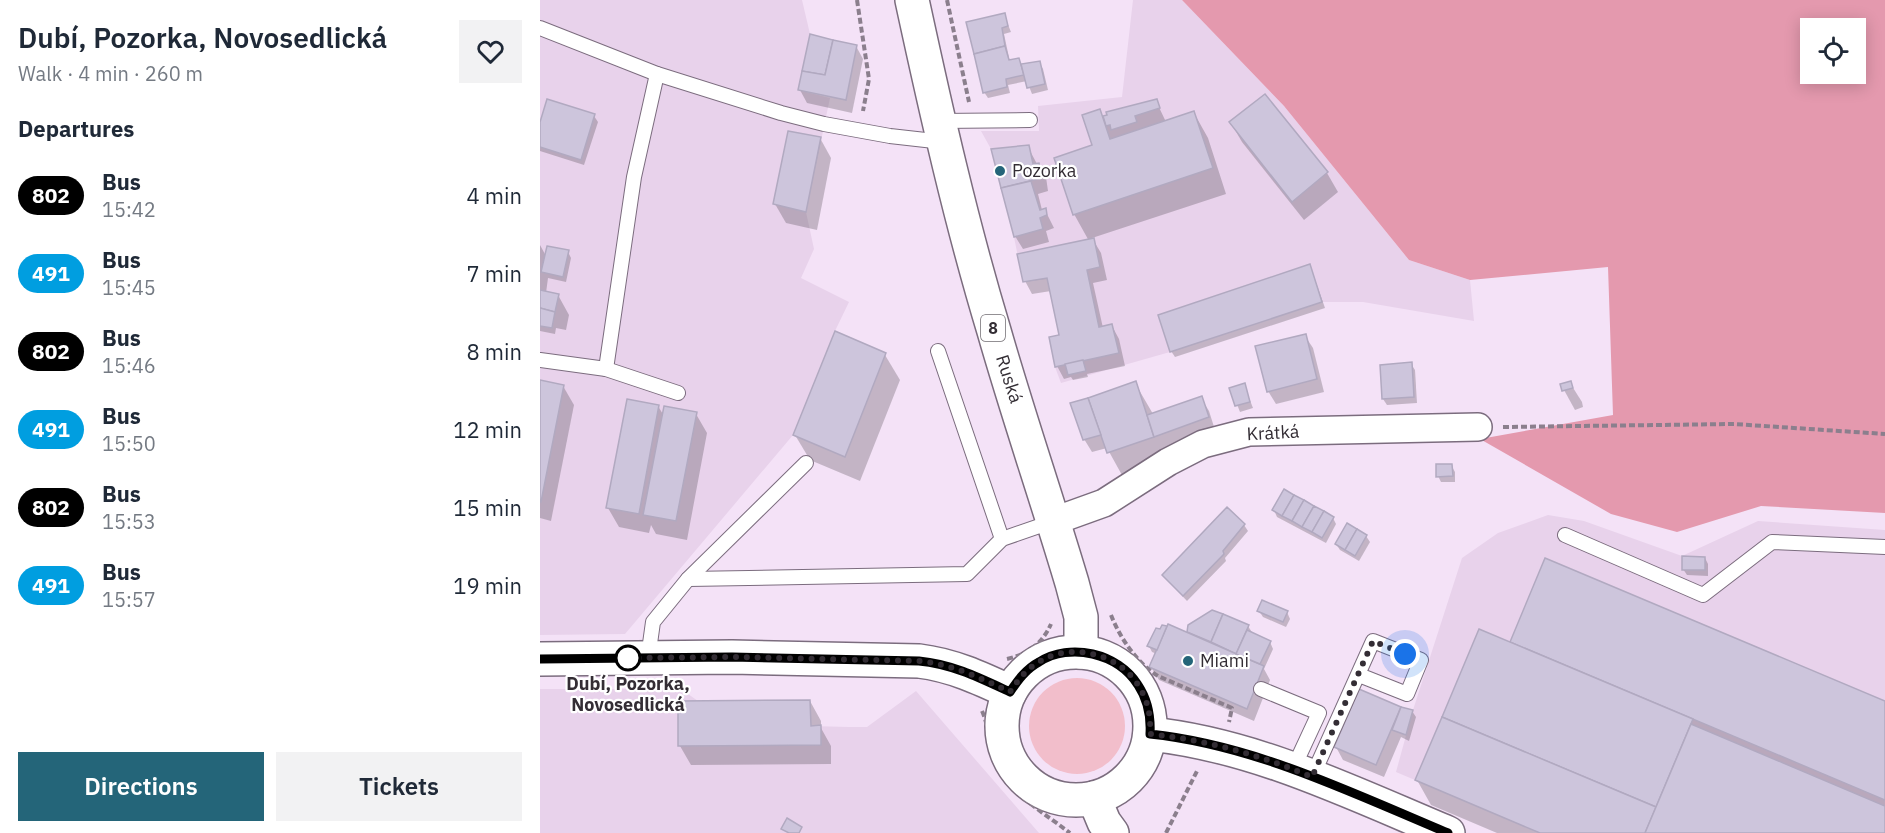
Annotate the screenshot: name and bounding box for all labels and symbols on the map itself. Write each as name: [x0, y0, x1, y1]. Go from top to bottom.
place label: Pozorka: [1012, 159, 1077, 182]
marker: Pozorka: [993, 164, 1007, 178]
road number: 8: [981, 315, 1005, 341]
street label: Ruská: [991, 352, 1028, 406]
street label: Krátká: [1246, 420, 1300, 445]
your location: [1390, 639, 1420, 669]
marker: Dubí, Pozorka, Novosedlická: [615, 645, 641, 671]
place label: Miami: [1200, 649, 1249, 672]
marker: Miami: [1181, 654, 1195, 668]
place label: Dubí, Pozorka, Novosedlická: [566, 672, 690, 716]

